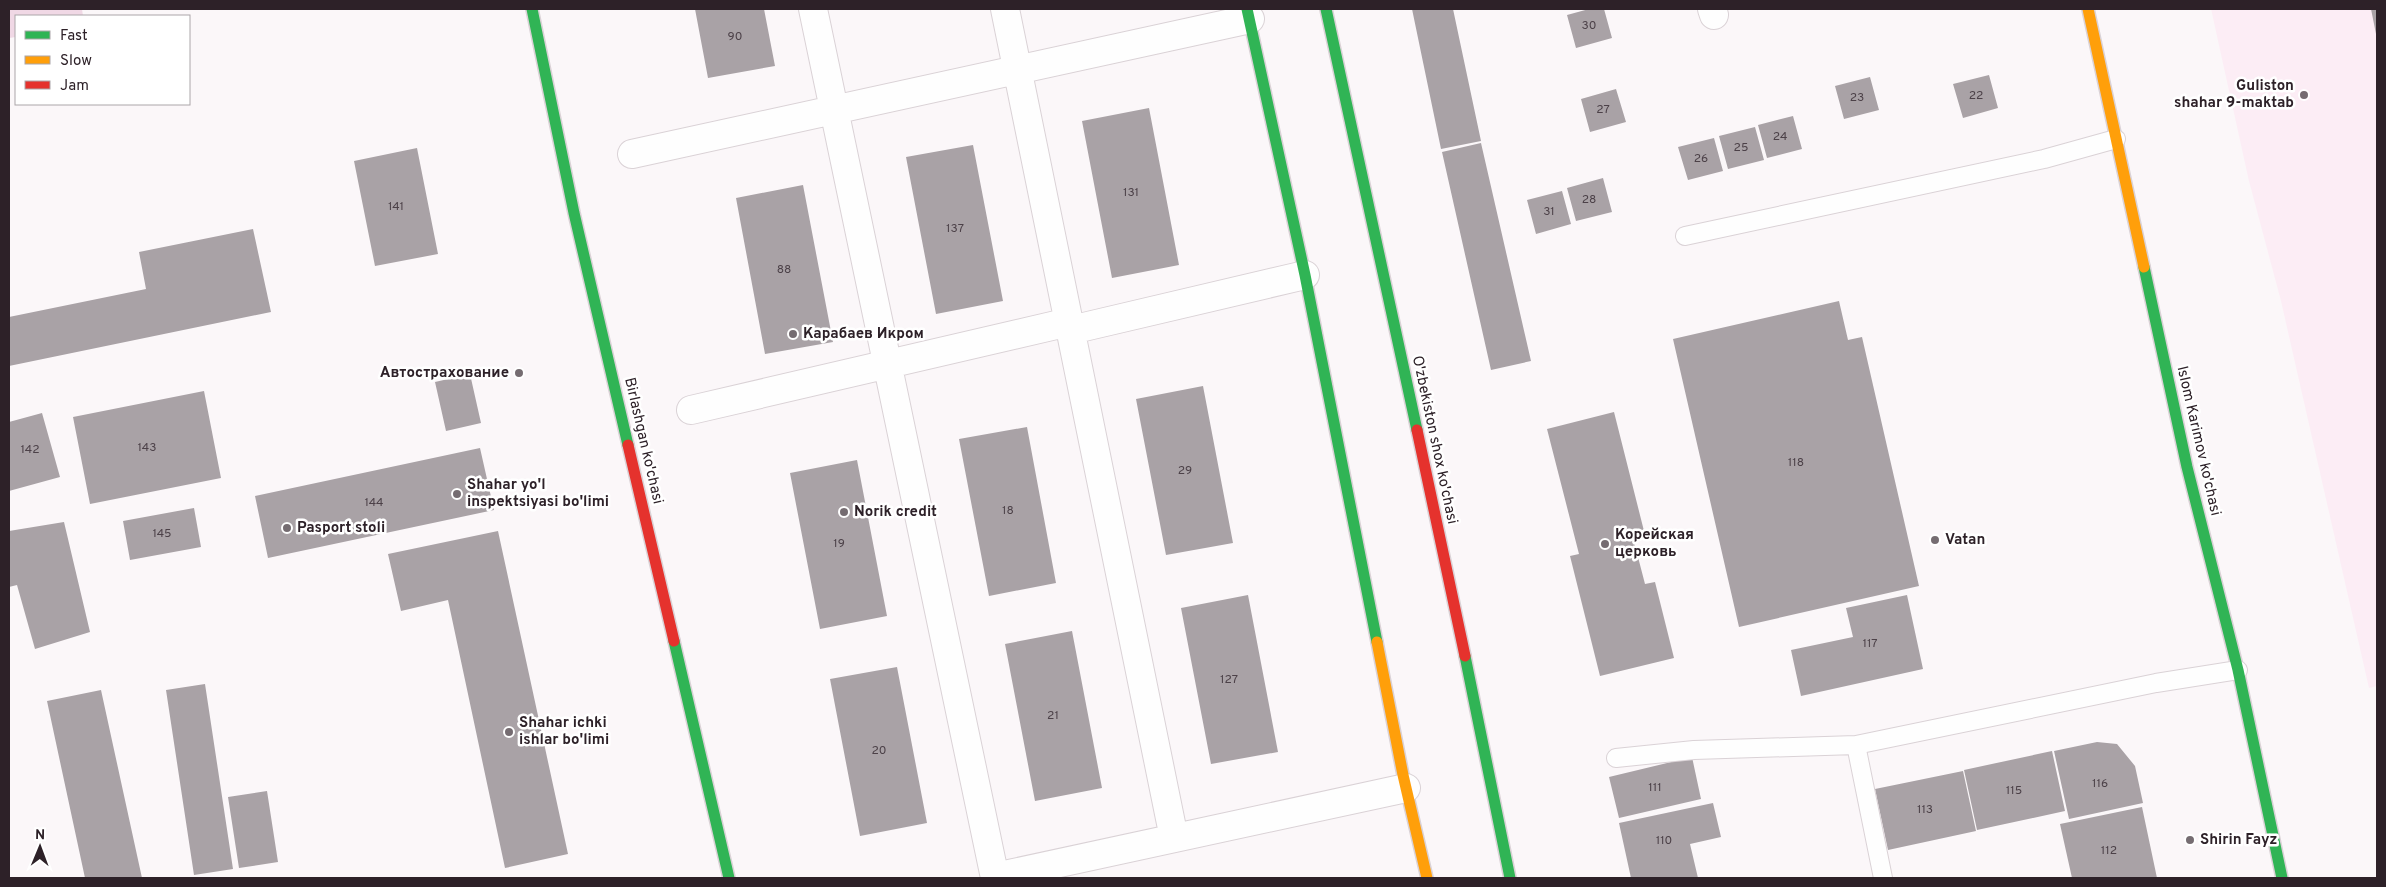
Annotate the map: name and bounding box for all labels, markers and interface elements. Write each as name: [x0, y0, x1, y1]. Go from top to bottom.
legend: [15, 15, 190, 105]
house number: 30: [1582, 18, 1596, 34]
text: Fast: [60, 27, 88, 46]
house number: 90: [728, 29, 742, 45]
text: Slow: [60, 52, 92, 71]
text: Jam: [60, 77, 89, 96]
place label: Guliston shahar 9-maktab: [2174, 77, 2294, 113]
house number: 22: [1969, 88, 1983, 104]
marker: Guliston shahar 9-maktab: [2298, 89, 2310, 101]
house number: 23: [1850, 90, 1864, 106]
house number: 27: [1596, 102, 1610, 118]
house number: 24: [1773, 129, 1787, 145]
house number: 25: [1734, 140, 1748, 156]
house number: 26: [1694, 151, 1708, 167]
house number: 131: [1123, 185, 1139, 201]
house number: 28: [1582, 192, 1596, 208]
house number: 141: [388, 199, 404, 215]
house number: 31: [1543, 204, 1555, 220]
house number: 137: [946, 221, 964, 237]
house number: 88: [777, 262, 791, 278]
place label: Карабаев Икром: [803, 325, 924, 344]
marker: Карабаев Икром: [787, 328, 799, 340]
street label: O'zbekiston shox ko'chasi: [1407, 354, 1461, 526]
place label: Автострахование: [380, 364, 509, 383]
street label: Islom Karimov ko'chasi: [2172, 364, 2224, 518]
marker: Автострахование: [513, 367, 525, 379]
street label: Birlashgan ko'chasi: [619, 376, 667, 506]
house number: 143: [138, 440, 156, 456]
house number: 142: [20, 442, 40, 458]
house number: 118: [1788, 455, 1804, 471]
house number: 29: [1178, 463, 1192, 479]
place label: Shahar yo'l inspektsiyasi bo'limi: [467, 476, 609, 512]
marker: Shahar yo'l inspektsiyasi bo'limi: [451, 488, 463, 500]
house number: 144: [364, 495, 384, 511]
place label: Norik credit: [854, 503, 937, 522]
house number: 18: [1002, 503, 1014, 519]
marker: Norik credit: [838, 506, 850, 518]
place label: Pasport stoli: [297, 519, 385, 538]
marker: Pasport stoli: [281, 522, 293, 534]
house number: 145: [152, 526, 172, 542]
place label: Корейская церковь: [1615, 526, 1694, 562]
place label: Vatan: [1945, 531, 1985, 550]
marker: Vatan: [1929, 534, 1941, 546]
house number: 19: [833, 536, 845, 552]
marker: Корейская церковь: [1599, 538, 1611, 550]
house number: 117: [1862, 636, 1878, 652]
house number: 127: [1220, 672, 1238, 688]
house number: 21: [1047, 708, 1059, 724]
place label: Shahar ichki ishlar bo'limi: [519, 714, 609, 750]
marker: Shahar ichki ishlar bo'limi: [503, 726, 515, 738]
house number: 20: [871, 743, 887, 759]
house number: 116: [2092, 776, 2108, 792]
house number: 111: [1648, 780, 1662, 796]
house number: 115: [2006, 783, 2022, 799]
house number: 113: [1917, 802, 1933, 818]
north arrow: [15, 822, 65, 872]
text: N: [35, 827, 45, 844]
place label: Shirin Fayz: [2200, 831, 2277, 850]
house number: 110: [1656, 833, 1672, 849]
marker: Shirin Fayz: [2184, 834, 2196, 846]
house number: 112: [2101, 843, 2117, 859]

